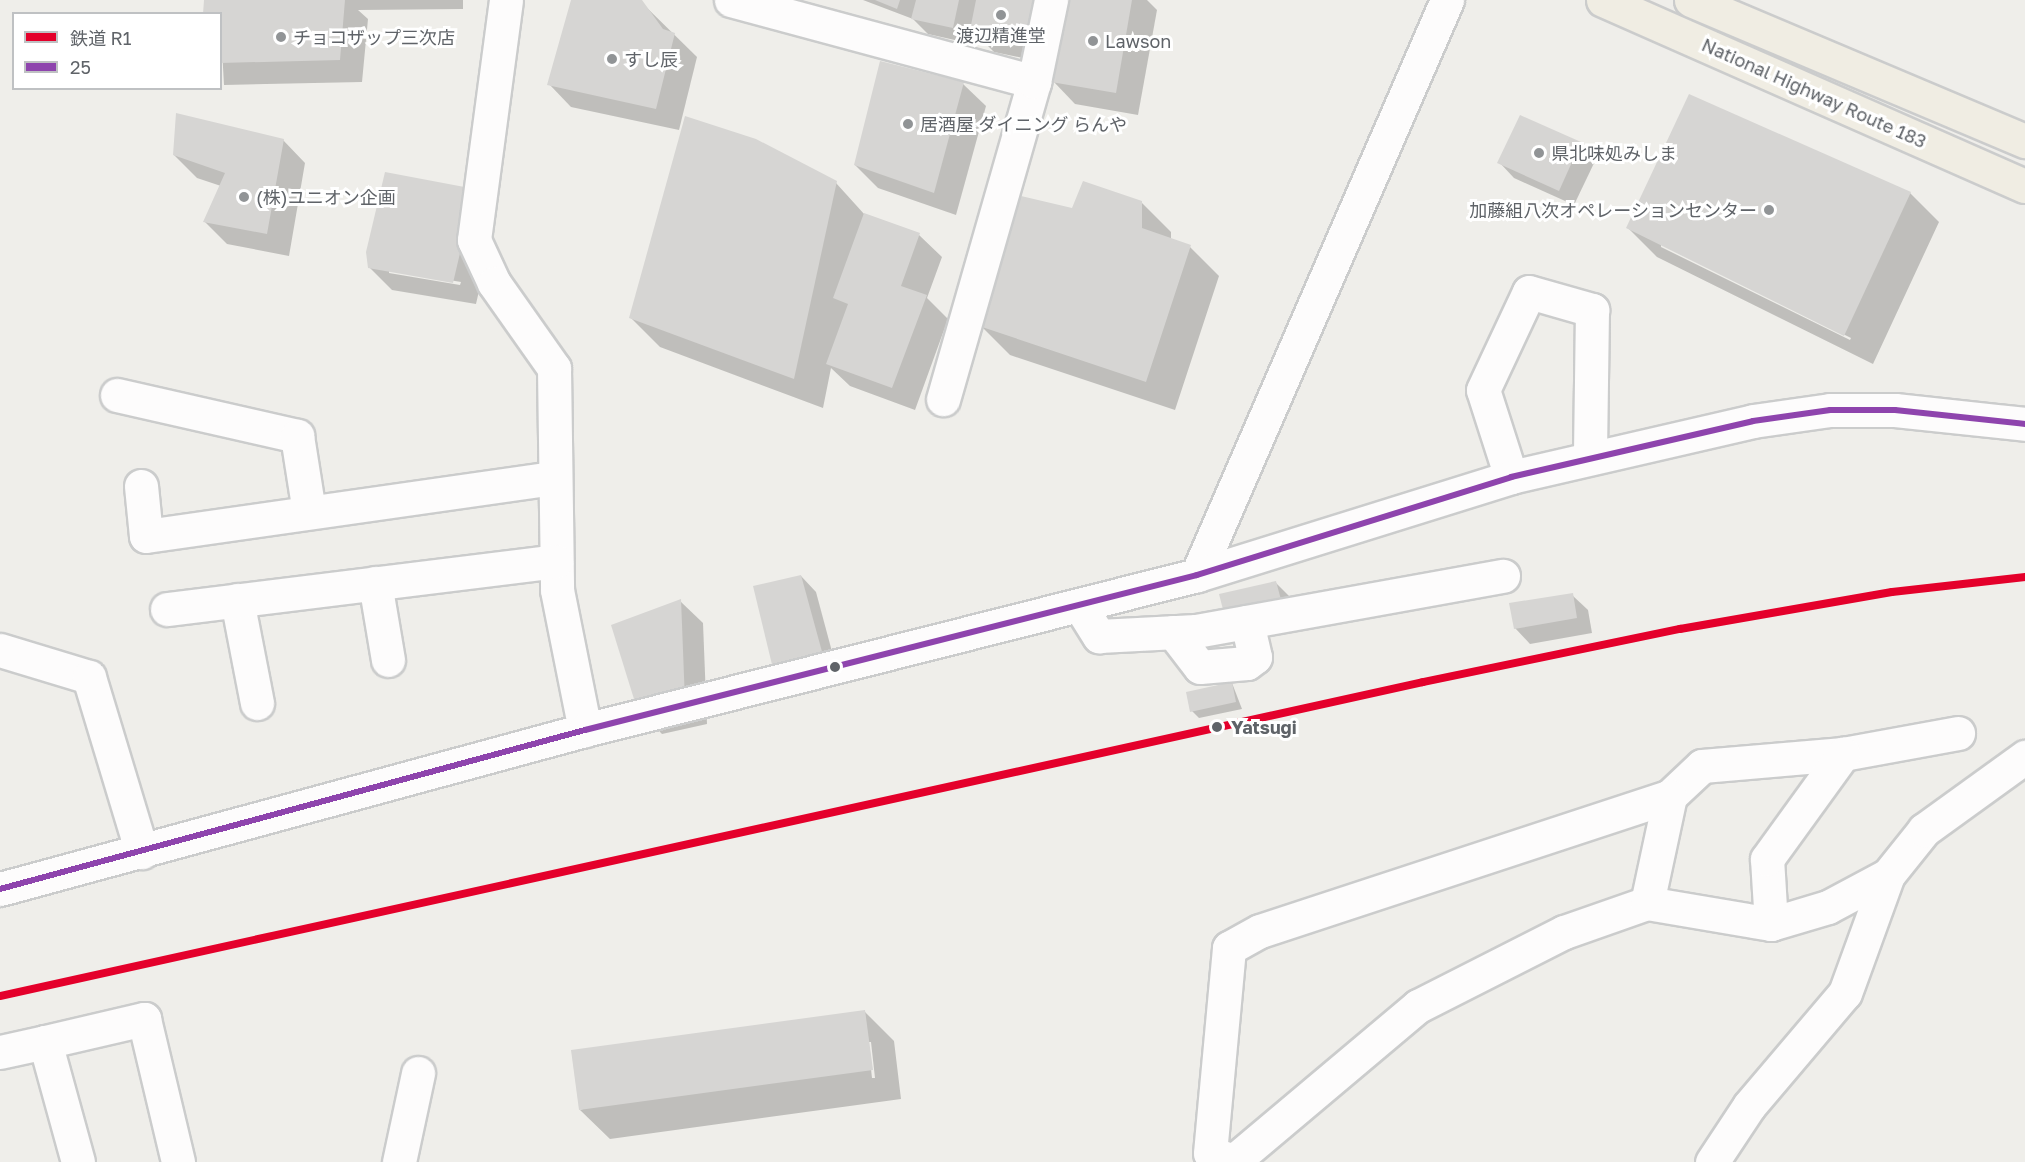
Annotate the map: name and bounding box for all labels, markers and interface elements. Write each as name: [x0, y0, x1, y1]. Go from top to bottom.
marker: 渡辺精進堂: [994, 8, 1008, 22]
legend: [12, 12, 222, 90]
place label: 渡辺精進堂: [956, 24, 1046, 46]
place label: チョコザップ三次店: [293, 26, 455, 48]
text: 鉄道 R1: [70, 27, 131, 49]
marker: チョコザップ三次店: [274, 30, 288, 44]
place label: Lawson: [1105, 30, 1171, 52]
marker: Lawson: [1086, 34, 1100, 48]
street label: National Highway Route 183: [1699, 34, 1929, 152]
place label: すし辰: [624, 48, 678, 70]
marker: すし辰: [605, 52, 619, 66]
text: 25: [70, 56, 91, 78]
place label: 居酒屋 ダイニング らんや: [920, 113, 1127, 135]
marker: 居酒屋 ダイニング らんや: [901, 117, 915, 131]
place label: 県北味処みしま: [1551, 142, 1677, 164]
marker: 県北味処みしま: [1532, 146, 1546, 160]
place label: (株)ユニオン企画: [256, 186, 396, 208]
marker: (株)ユニオン企画: [237, 190, 251, 204]
place label: 加藤組八次オペレーションセンター: [1469, 199, 1757, 221]
marker: 加藤組八次オペレーションセンター: [1762, 203, 1776, 217]
unlabelled marker: [829, 661, 841, 673]
place label: Yatsugi: [1231, 716, 1297, 738]
marker: Yatsugi: [1208, 718, 1226, 736]

